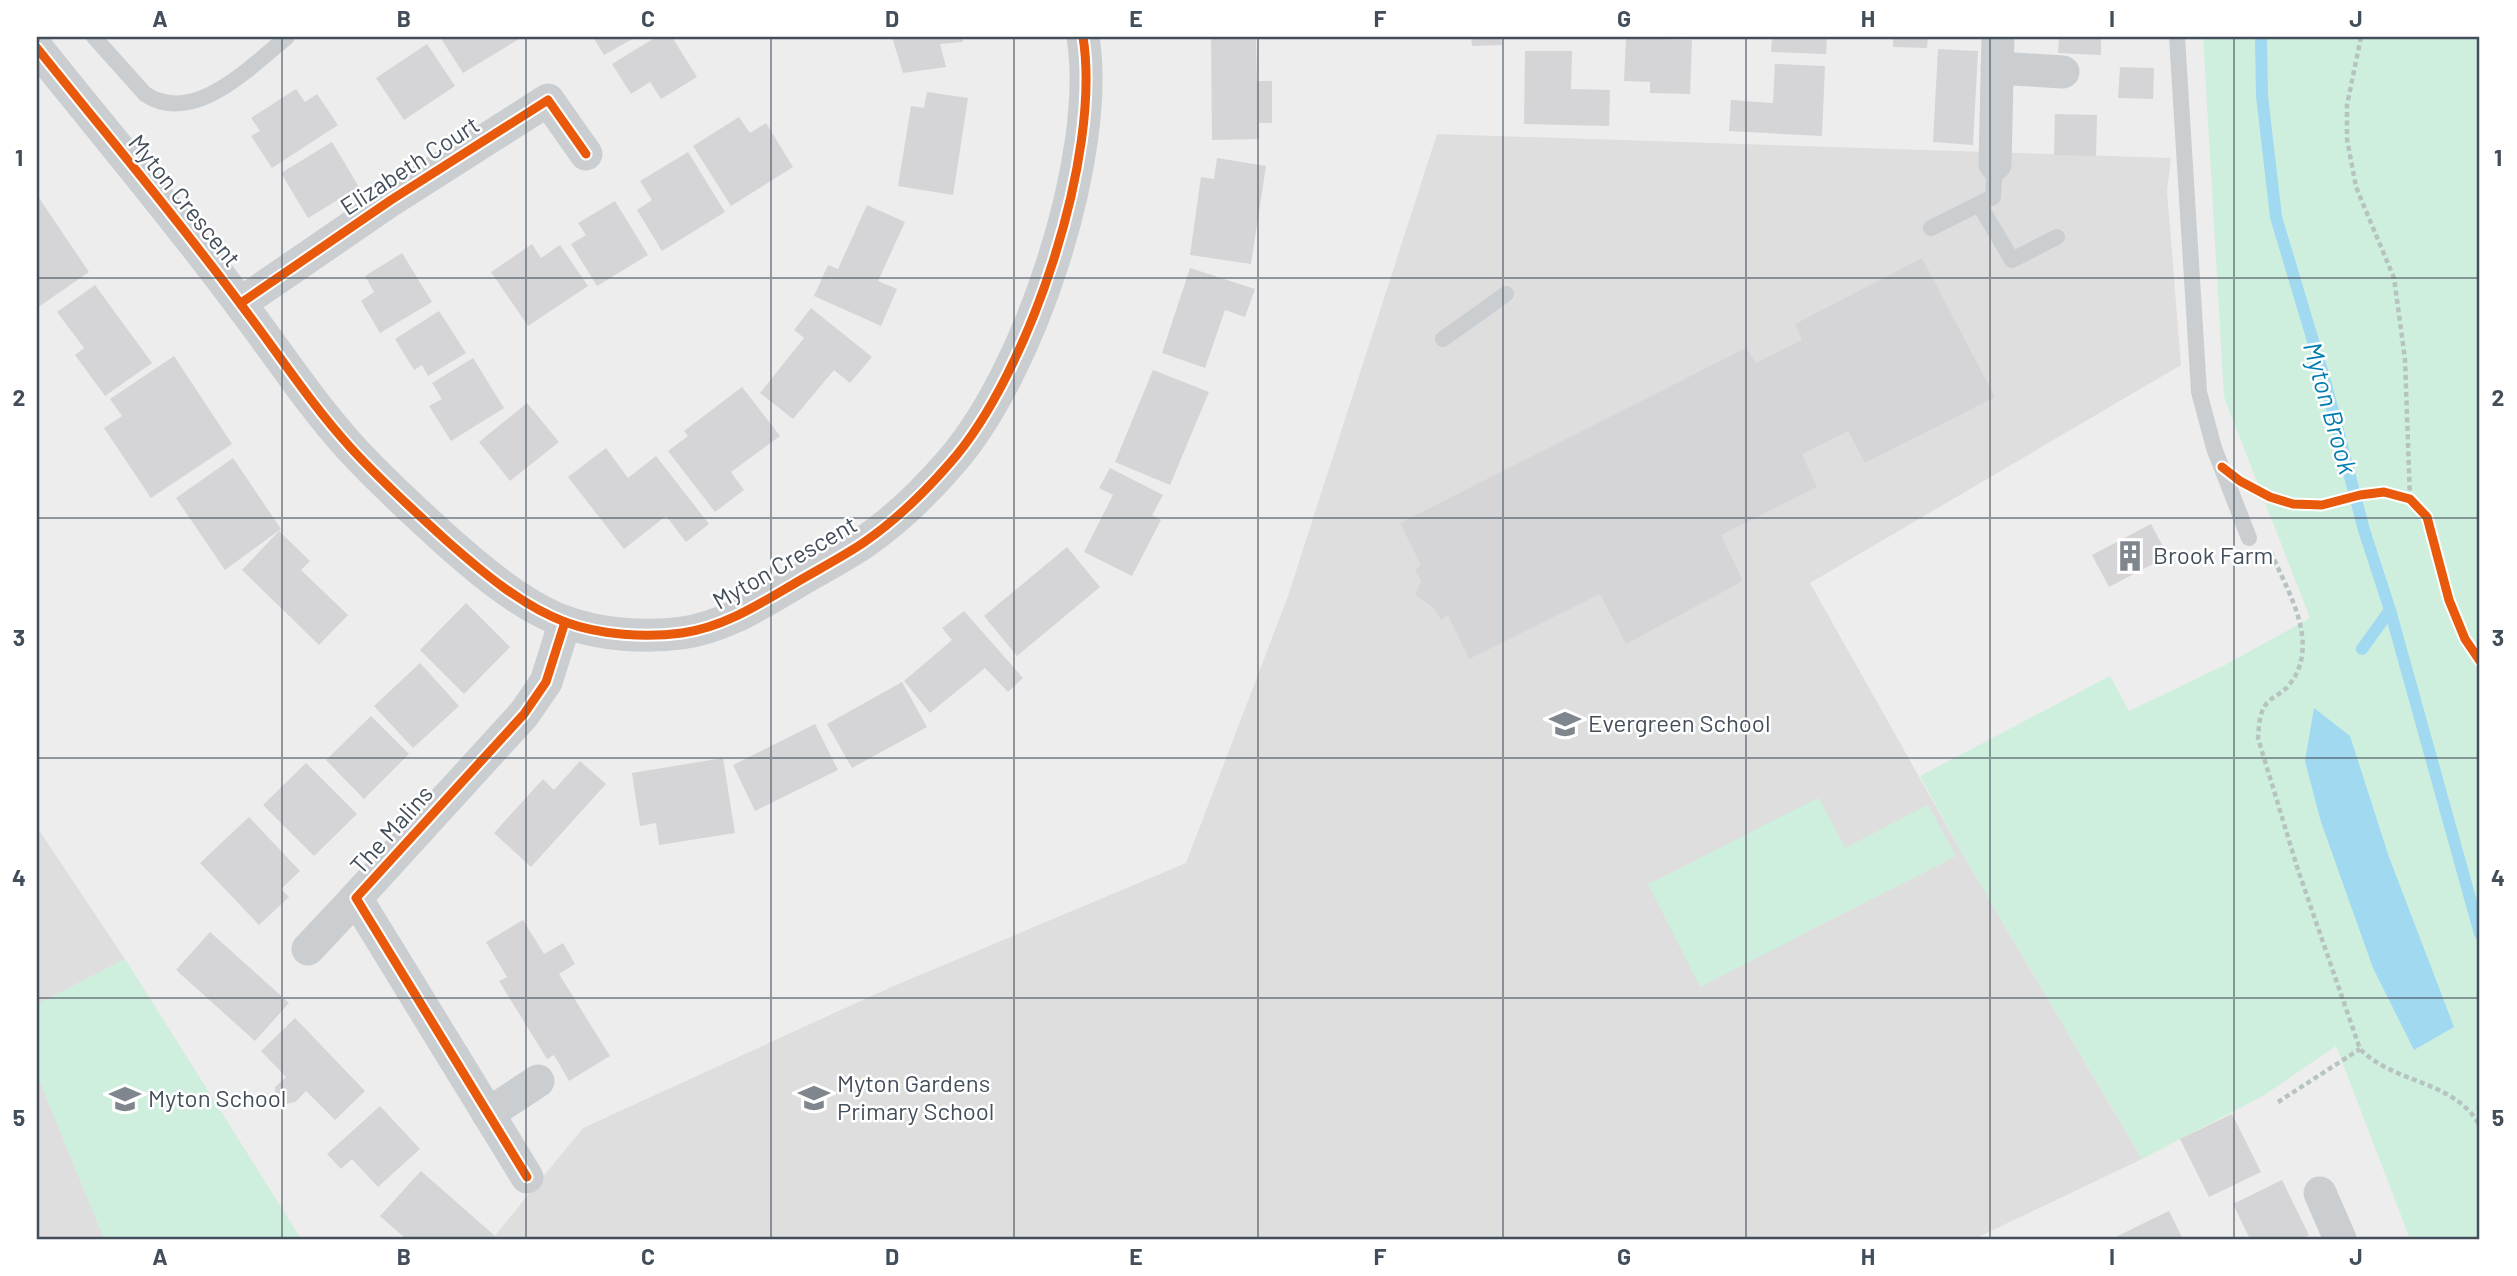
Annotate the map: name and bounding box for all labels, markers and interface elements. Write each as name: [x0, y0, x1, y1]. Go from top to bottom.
text: A: [152, 4, 168, 32]
text: B: [397, 4, 411, 32]
text: C: [641, 4, 655, 32]
text: D: [885, 4, 899, 32]
text: E: [1129, 4, 1143, 32]
text: F: [1374, 4, 1387, 32]
text: G: [1617, 4, 1631, 32]
text: H: [1861, 4, 1875, 32]
text: I: [2109, 4, 2115, 32]
text: J: [2349, 4, 2363, 32]
street label: Elizabeth Court: [334, 109, 484, 220]
street label: Myton Crescent: [123, 128, 247, 272]
text: 1: [15, 143, 23, 171]
text: 1: [2494, 143, 2502, 171]
water label: Myton Brook: [2298, 338, 2365, 477]
text: 2: [13, 383, 25, 411]
text: 2: [2492, 383, 2504, 411]
street label: Myton Crescent: [707, 509, 861, 615]
building icon: Brook Farm: [2113, 539, 2147, 573]
place label: Brook Farm: [2153, 540, 2273, 569]
text: 3: [13, 623, 25, 651]
text: 3: [2492, 623, 2504, 651]
school or university icon: Evergreen School: [1548, 707, 1582, 741]
place label: Evergreen School: [1588, 708, 1770, 737]
street label: The Malins: [343, 779, 438, 879]
text: 4: [12, 863, 26, 891]
text: 4: [2491, 863, 2505, 891]
place label: Myton Gardens Primary School: [837, 1068, 994, 1125]
school or university icon: Myton Gardens Primary School: [797, 1081, 831, 1115]
school or university icon: Myton School: [108, 1082, 142, 1116]
place label: Myton School: [148, 1083, 286, 1112]
text: 5: [13, 1103, 25, 1131]
text: 5: [2492, 1103, 2504, 1131]
text: A: [152, 1242, 168, 1270]
text: B: [397, 1242, 411, 1270]
text: C: [641, 1242, 655, 1270]
text: D: [885, 1242, 899, 1270]
text: E: [1129, 1242, 1143, 1270]
text: F: [1374, 1242, 1387, 1270]
text: G: [1617, 1242, 1631, 1270]
text: H: [1861, 1242, 1875, 1270]
text: I: [2109, 1242, 2115, 1270]
text: J: [2349, 1242, 2363, 1270]

